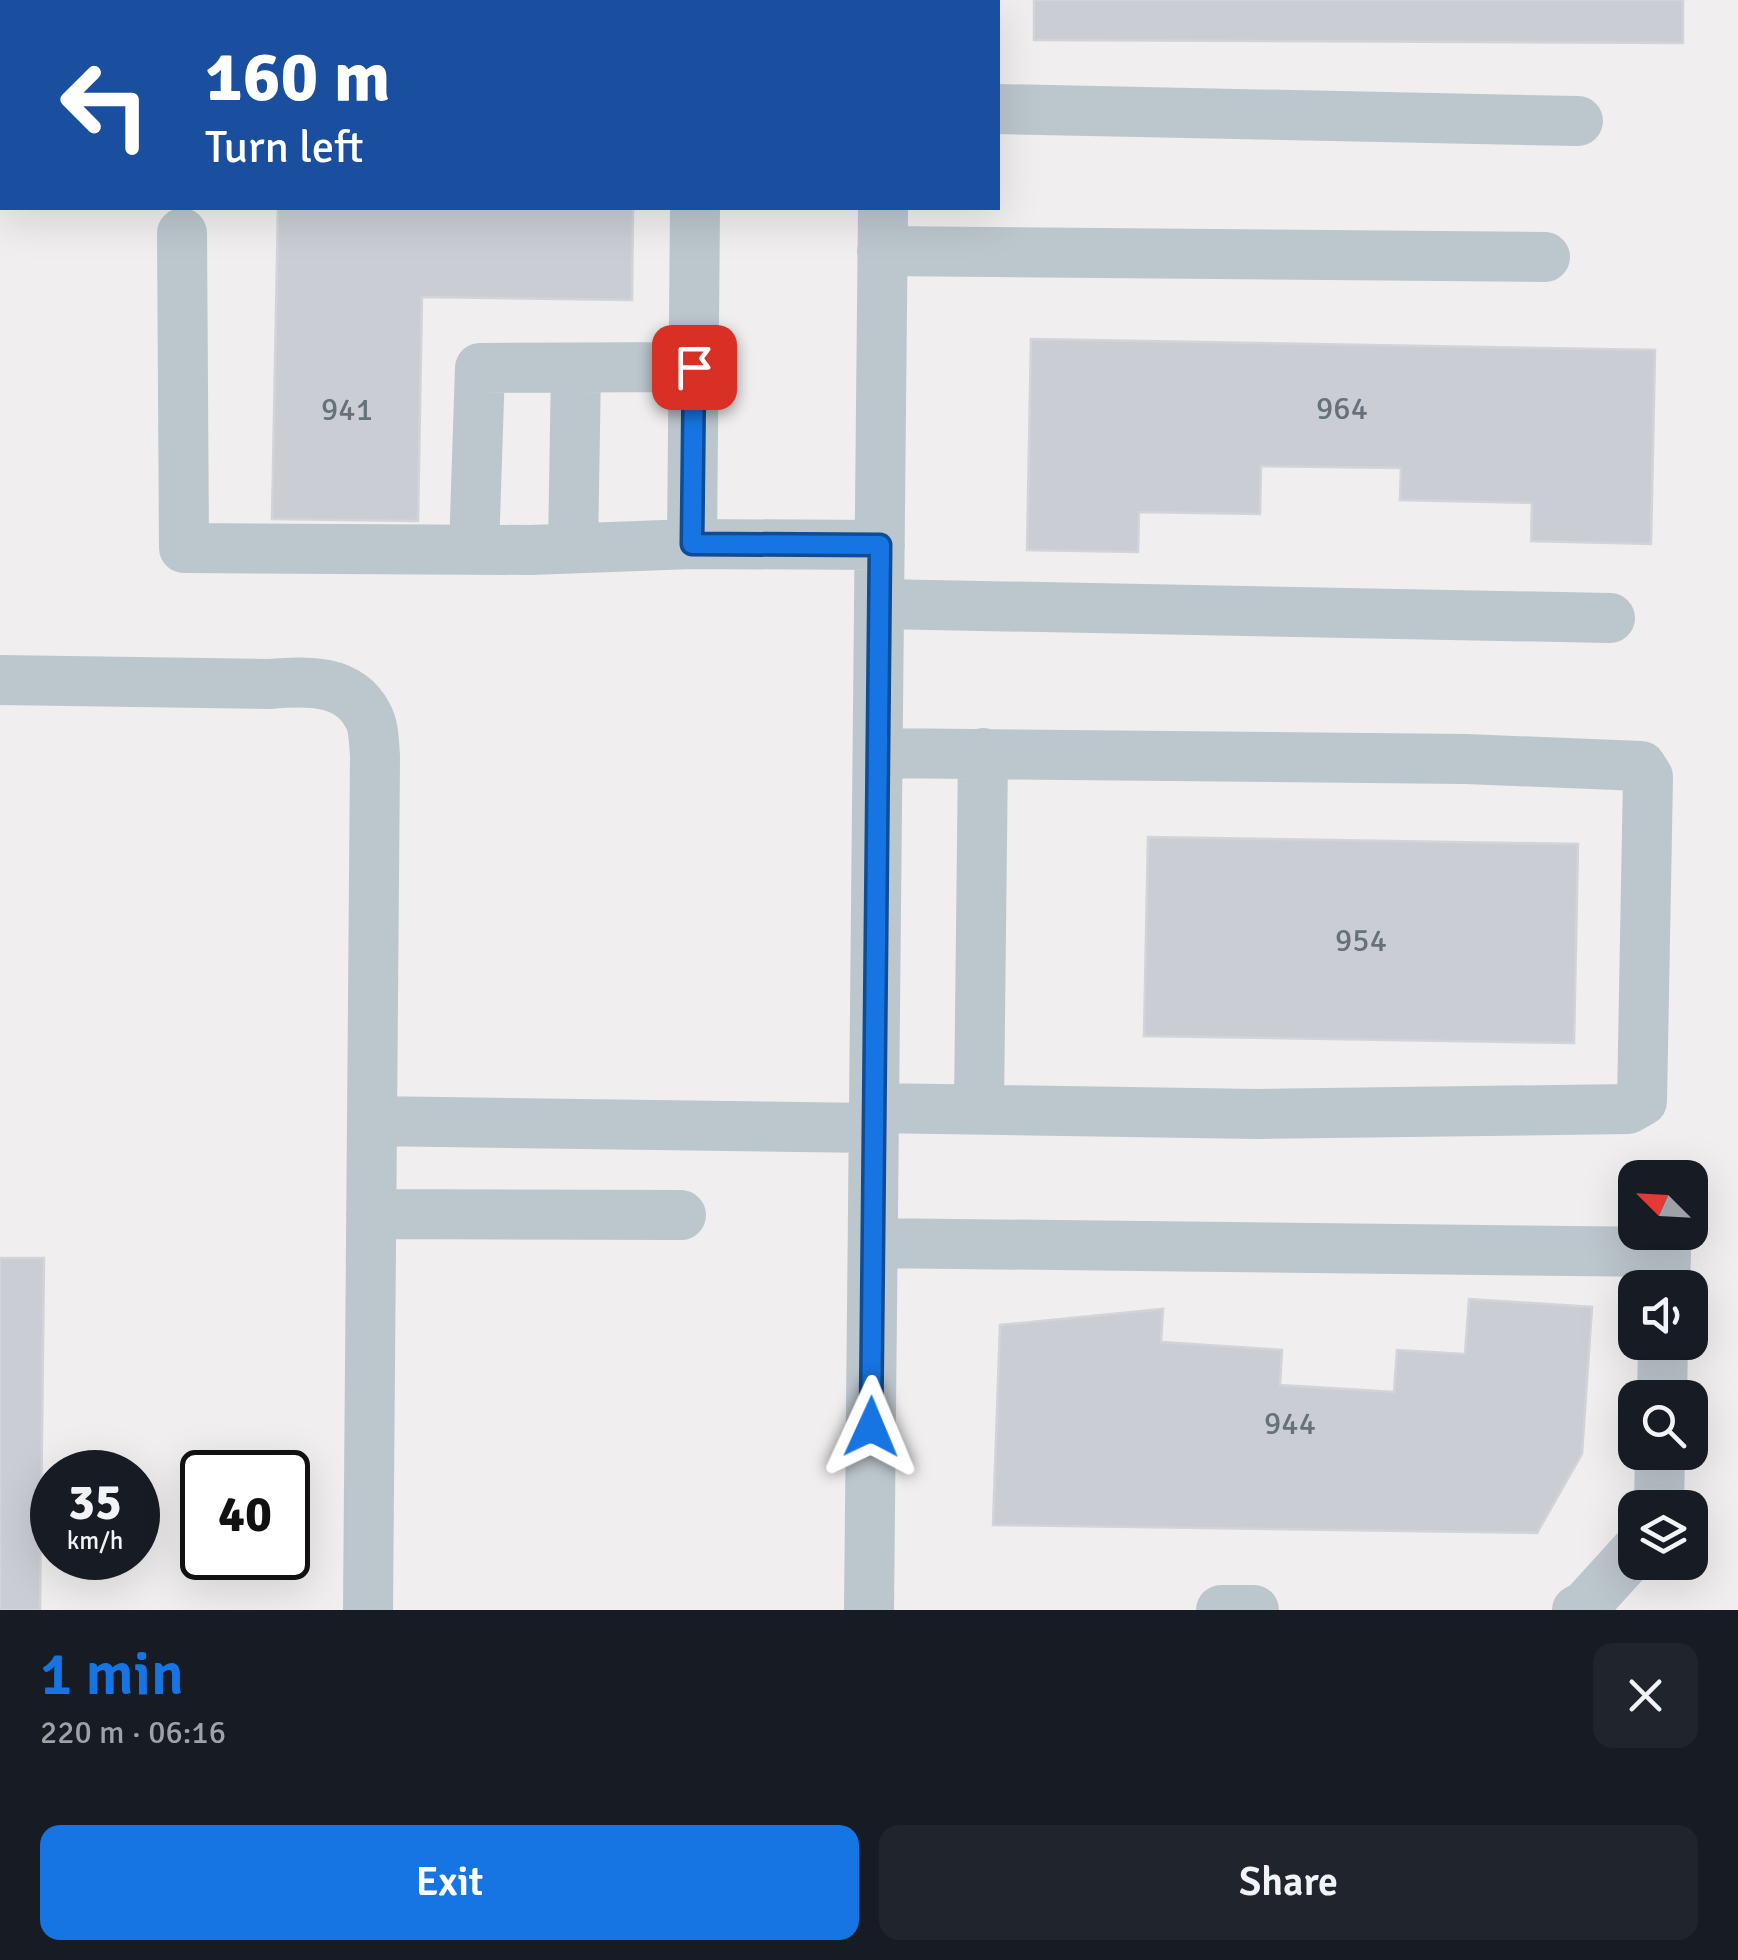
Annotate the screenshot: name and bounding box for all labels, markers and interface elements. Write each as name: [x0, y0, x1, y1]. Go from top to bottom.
text: 160 m: [205, 34, 390, 120]
icon: left: [40, 40, 170, 170]
text: Turn left: [205, 120, 364, 175]
pin: [652, 325, 737, 410]
icon: arrive: [667, 340, 722, 395]
house number: 964: [1316, 389, 1368, 428]
house number: 941: [321, 390, 373, 429]
house number: 954: [1335, 921, 1387, 960]
north arrow: [1618, 1160, 1708, 1250]
map controls: [1618, 1160, 1708, 1580]
button: sound: [1618, 1270, 1708, 1360]
position arrow: [819, 1375, 923, 1479]
button: search: [1618, 1380, 1708, 1470]
house number: 944: [1264, 1404, 1316, 1443]
speed limit sign: 40: [180, 1450, 310, 1580]
text: 35: [68, 1472, 122, 1534]
button: layers: [1618, 1490, 1708, 1580]
text: km/h: [67, 1525, 123, 1556]
text: 1 min: [40, 1638, 184, 1712]
button: close: [1593, 1643, 1698, 1748]
text: 220 m · 06:16: [40, 1713, 226, 1752]
button: Exit: [40, 1825, 859, 1940]
button: Share: [879, 1825, 1698, 1940]

